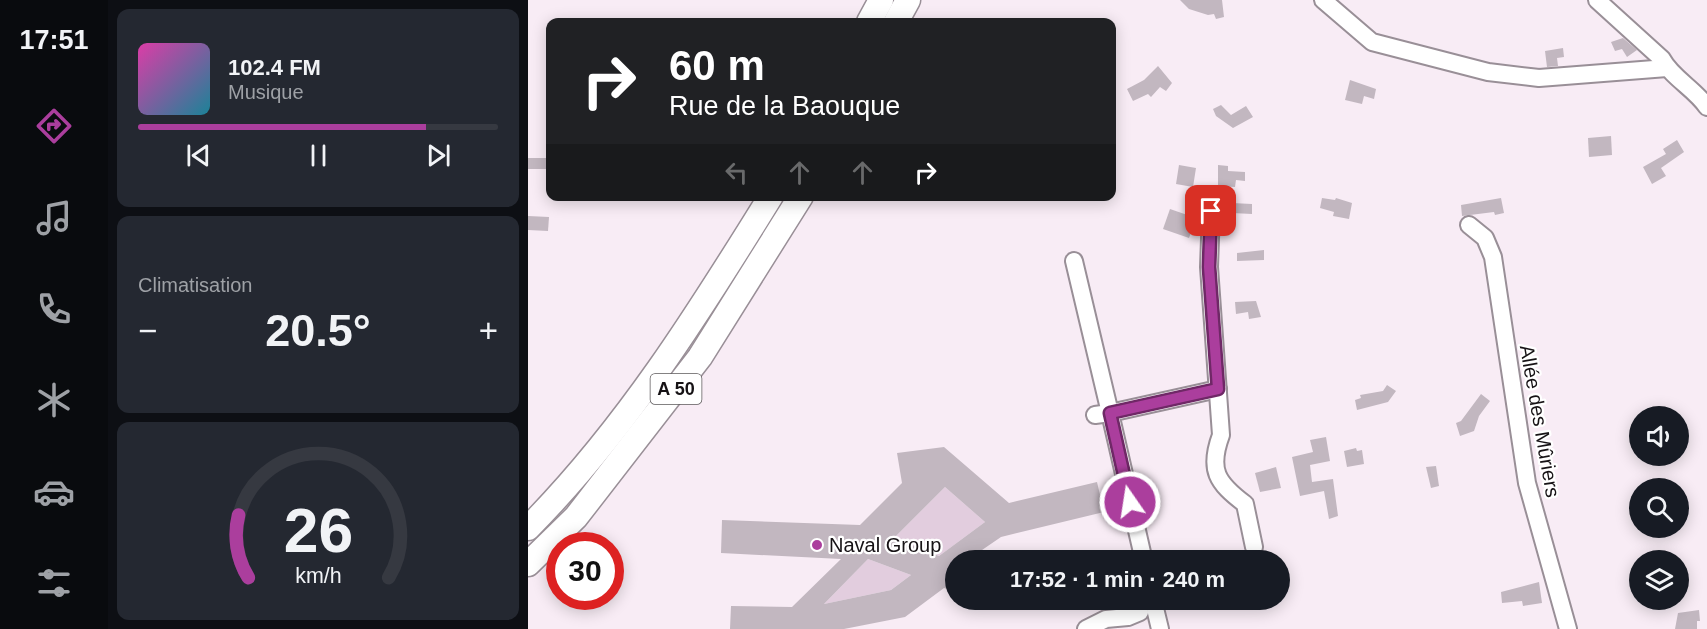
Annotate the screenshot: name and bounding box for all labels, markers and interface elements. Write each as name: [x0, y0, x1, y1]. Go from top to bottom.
text: 17:51: [19, 25, 89, 55]
icon: right: [570, 42, 648, 120]
text: 60 m: [669, 42, 765, 89]
text: 102.4 FM: [228, 55, 321, 80]
text: Musique: [228, 81, 304, 103]
text: Rue de la Baouque: [669, 91, 900, 121]
icon: directions: [33, 105, 75, 147]
icon: previous: [182, 139, 215, 172]
icon: pause: [302, 139, 335, 172]
icon: next: [422, 139, 455, 172]
icon: left: [720, 156, 753, 189]
icon: ahead: [783, 156, 816, 189]
icon: ahead: [846, 156, 879, 189]
icon: right: [909, 156, 942, 189]
pin: [1185, 185, 1236, 236]
icon: arrive: [1194, 194, 1227, 227]
icon: music: [33, 197, 75, 239]
text: Climatisation: [138, 274, 252, 296]
icon: phone: [33, 288, 75, 330]
text: 20.5°: [265, 305, 371, 356]
text: −: [138, 312, 157, 349]
text: +: [479, 312, 498, 349]
street label: Allée des Mûriers: [1516, 343, 1564, 499]
road number: A 50: [650, 374, 702, 404]
icon: climate: [33, 379, 75, 421]
map controls: [1629, 406, 1689, 610]
button: sound: [1629, 406, 1689, 466]
position arrow: [1098, 470, 1162, 534]
icon: car: [33, 471, 75, 513]
button: search: [1629, 478, 1689, 538]
text: 26: [283, 496, 353, 565]
speed limit sign: 30: [546, 532, 624, 610]
place label: Naval Group: [829, 534, 941, 556]
marker: Naval Group: [810, 538, 824, 552]
button: layers: [1629, 550, 1689, 610]
icon: filters: [33, 562, 75, 604]
text: km/h: [295, 565, 341, 589]
text: 17:52 · 1 min · 240 m: [1010, 567, 1225, 592]

